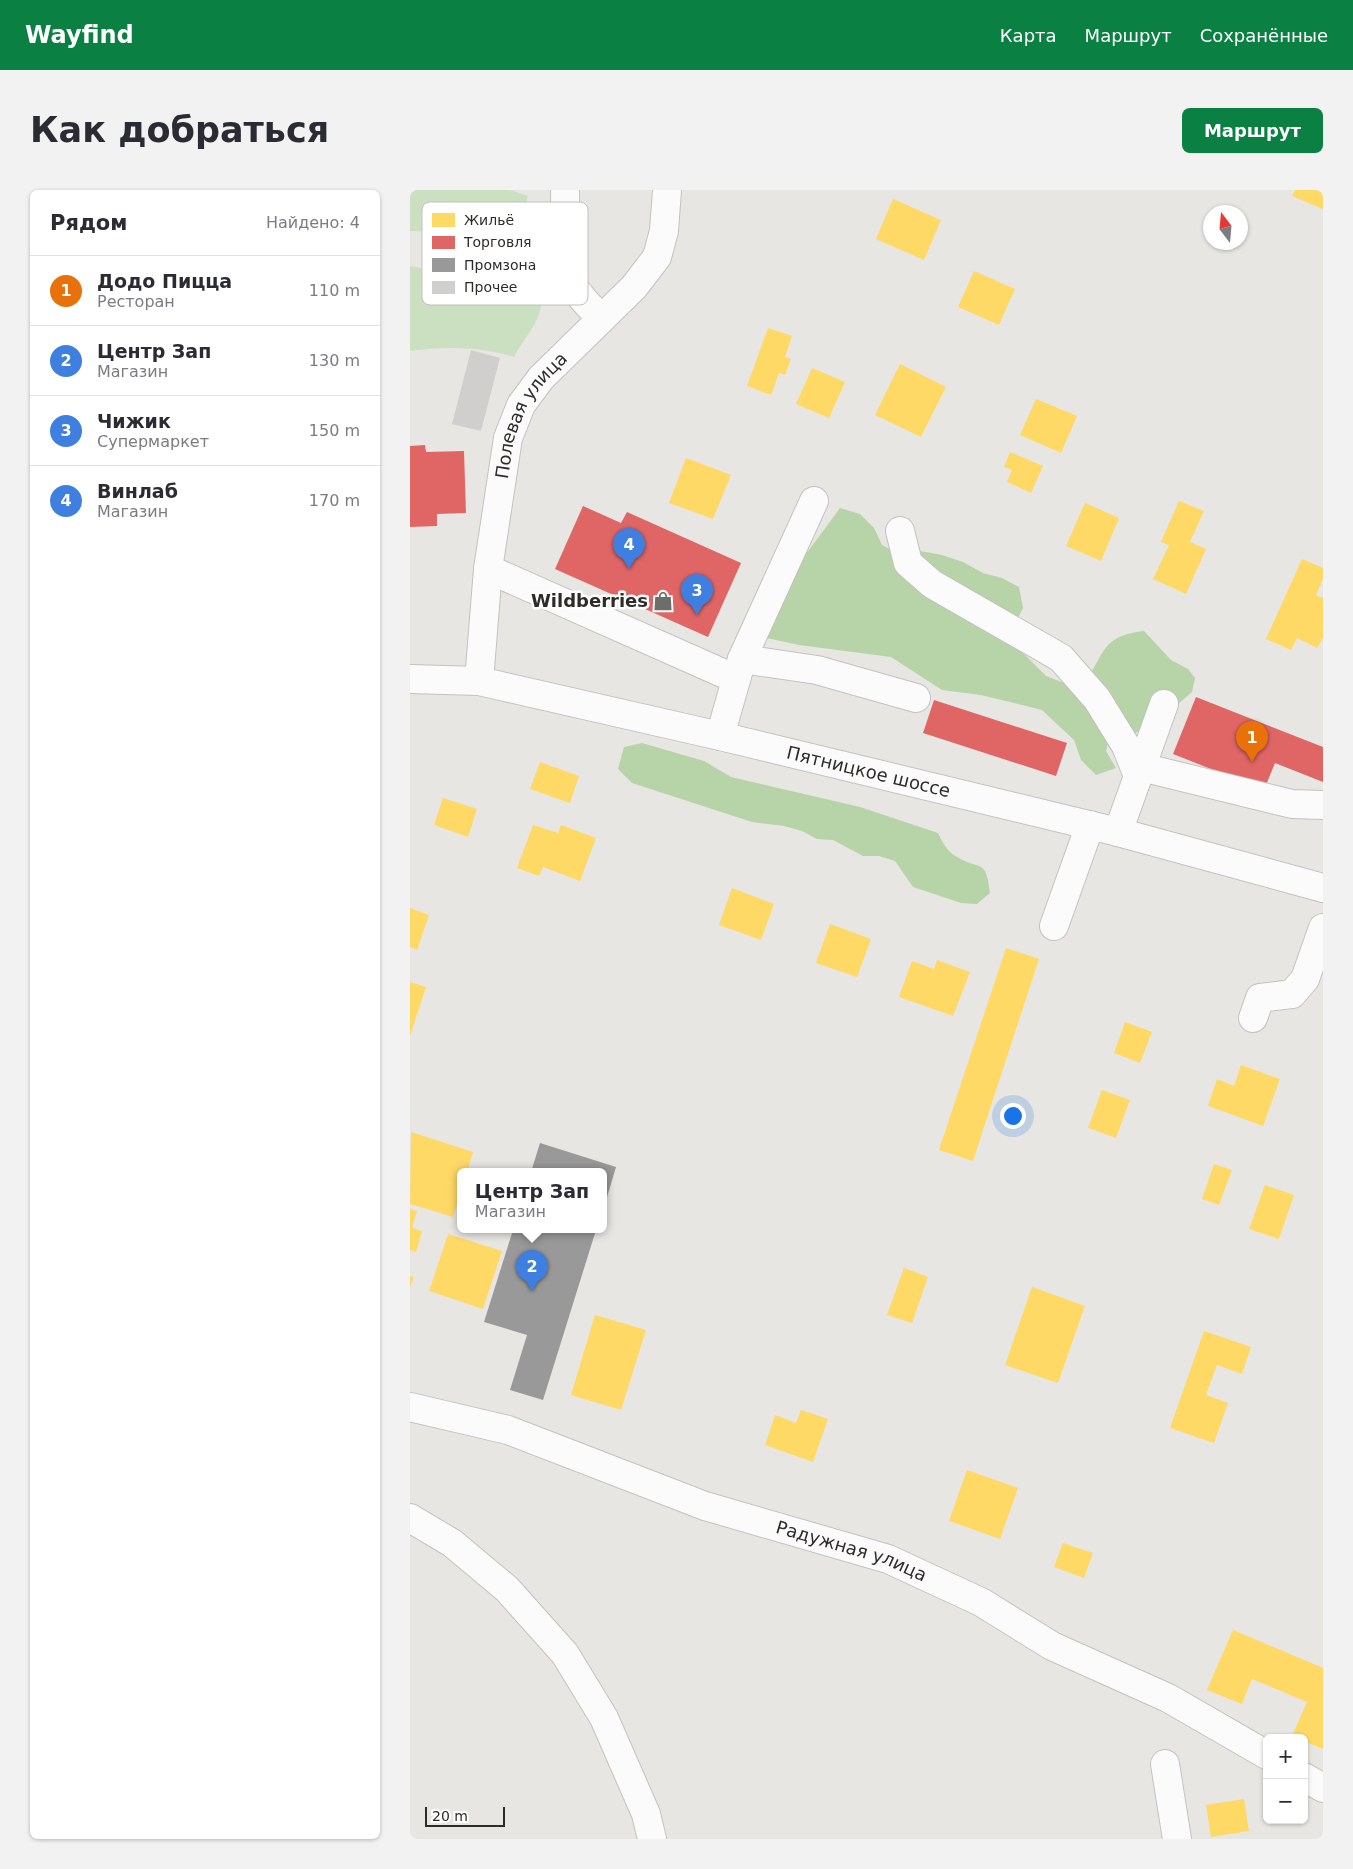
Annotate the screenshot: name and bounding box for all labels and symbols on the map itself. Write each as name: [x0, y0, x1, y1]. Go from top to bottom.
legend: [422, 202, 588, 305]
north arrow: [1203, 205, 1248, 250]
text: Жильё: [464, 212, 514, 228]
text: Торговля: [463, 234, 532, 250]
text: Промзона: [464, 257, 536, 273]
text: Прочее: [464, 279, 517, 295]
street label: Полевая улица: [491, 348, 571, 480]
pin: 4: [613, 528, 645, 569]
pin: 3: [681, 574, 713, 615]
place label: Wildberries: [531, 590, 648, 611]
shop icon: Wildberries: [652, 590, 674, 612]
pin: 1: [1236, 721, 1268, 762]
street label: Пятницкое шоссе: [785, 741, 953, 801]
your location: [1000, 1103, 1026, 1129]
pin: 2: [516, 1250, 548, 1291]
street label: Радужная улица: [774, 1516, 930, 1586]
scale bar: [425, 1804, 505, 1827]

